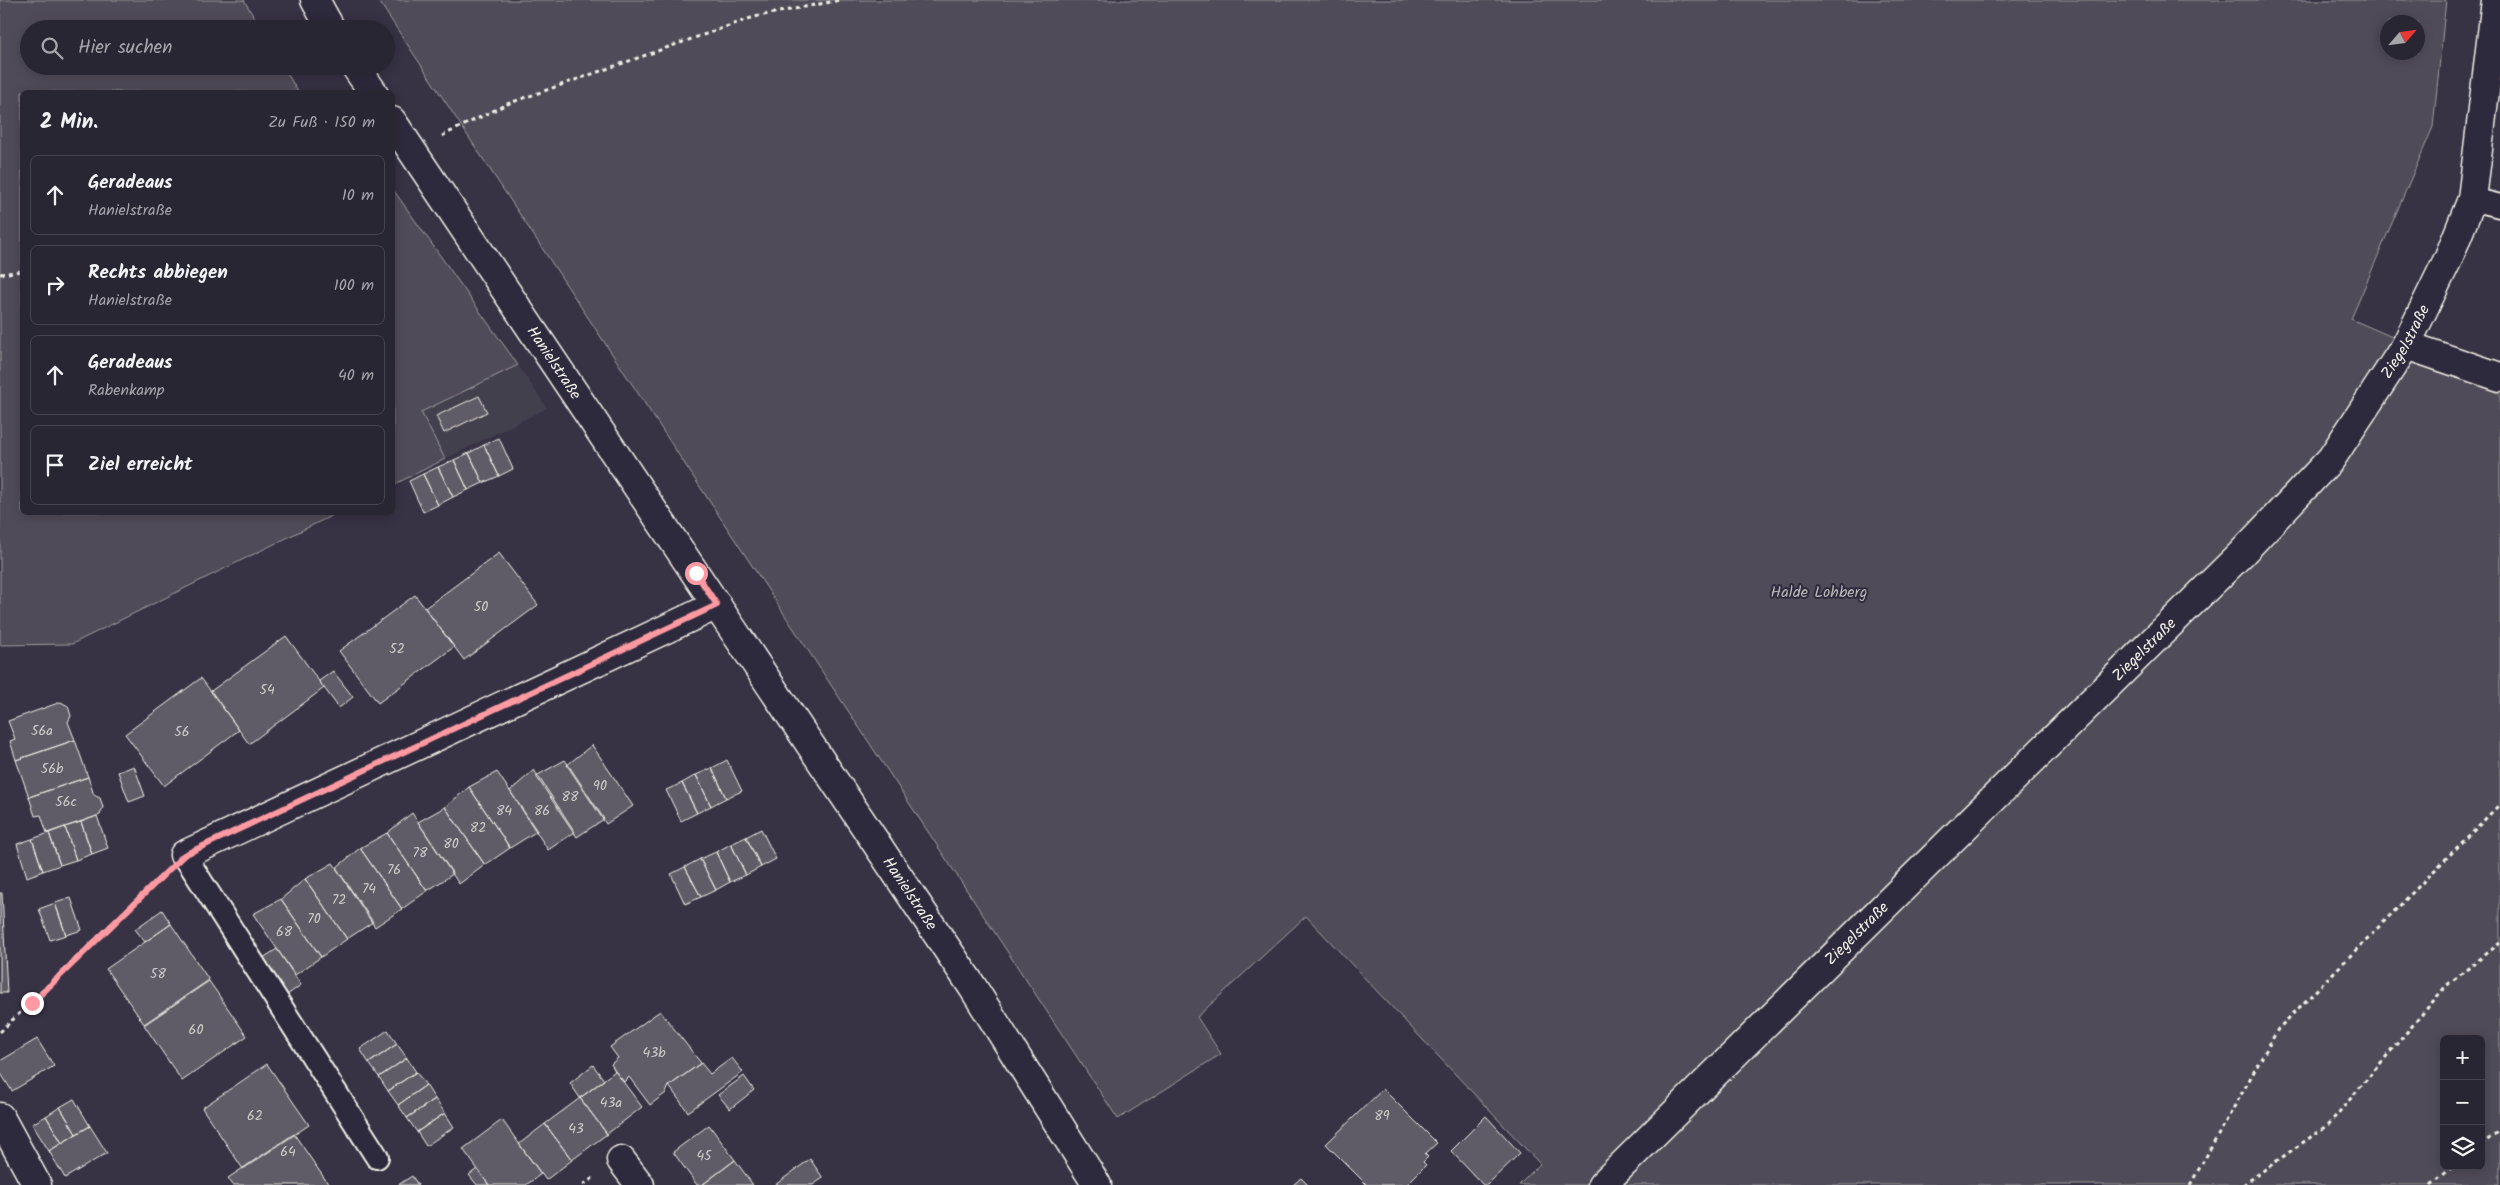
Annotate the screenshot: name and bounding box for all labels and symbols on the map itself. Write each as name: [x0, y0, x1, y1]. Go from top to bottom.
north arrow: [2380, 15, 2425, 60]
street label: Ziegelstraße: [2374, 300, 2436, 384]
street label: Hanielstraße: [520, 321, 588, 405]
route start: [685, 562, 708, 585]
park label: Halde Lohberg: [1771, 580, 1867, 605]
house number: 50: [474, 596, 488, 618]
street label: Ziegelstraße: [2106, 612, 2182, 687]
house number: 52: [389, 638, 405, 660]
house number: 54: [259, 679, 275, 701]
house number: 56a: [31, 720, 53, 742]
house number: 56: [174, 721, 190, 743]
house number: 56b: [41, 758, 64, 780]
house number: 90: [593, 775, 607, 797]
house number: 88: [562, 786, 579, 808]
house number: 56c: [55, 791, 77, 813]
house number: 84: [496, 800, 512, 822]
house number: 86: [534, 800, 550, 822]
house number: 82: [470, 817, 486, 839]
house number: 80: [443, 833, 459, 855]
house number: 78: [413, 842, 428, 864]
street label: Hanielstraße: [876, 852, 944, 935]
house number: 76: [387, 859, 401, 881]
house number: 74: [362, 878, 376, 900]
house number: 72: [332, 889, 346, 911]
street label: Ziegelstraße: [1819, 896, 1895, 971]
house number: 70: [307, 908, 321, 930]
house number: 68: [276, 921, 293, 943]
house number: 58: [150, 963, 167, 985]
route end: [21, 992, 44, 1015]
house number: 60: [189, 1019, 203, 1041]
house number: 43b: [642, 1042, 666, 1064]
house number: 43a: [600, 1092, 622, 1114]
house number: 62: [247, 1105, 263, 1127]
house number: 89: [1374, 1105, 1390, 1127]
house number: 43: [568, 1118, 584, 1140]
house number: 64: [280, 1141, 296, 1163]
house number: 45: [696, 1145, 713, 1167]

